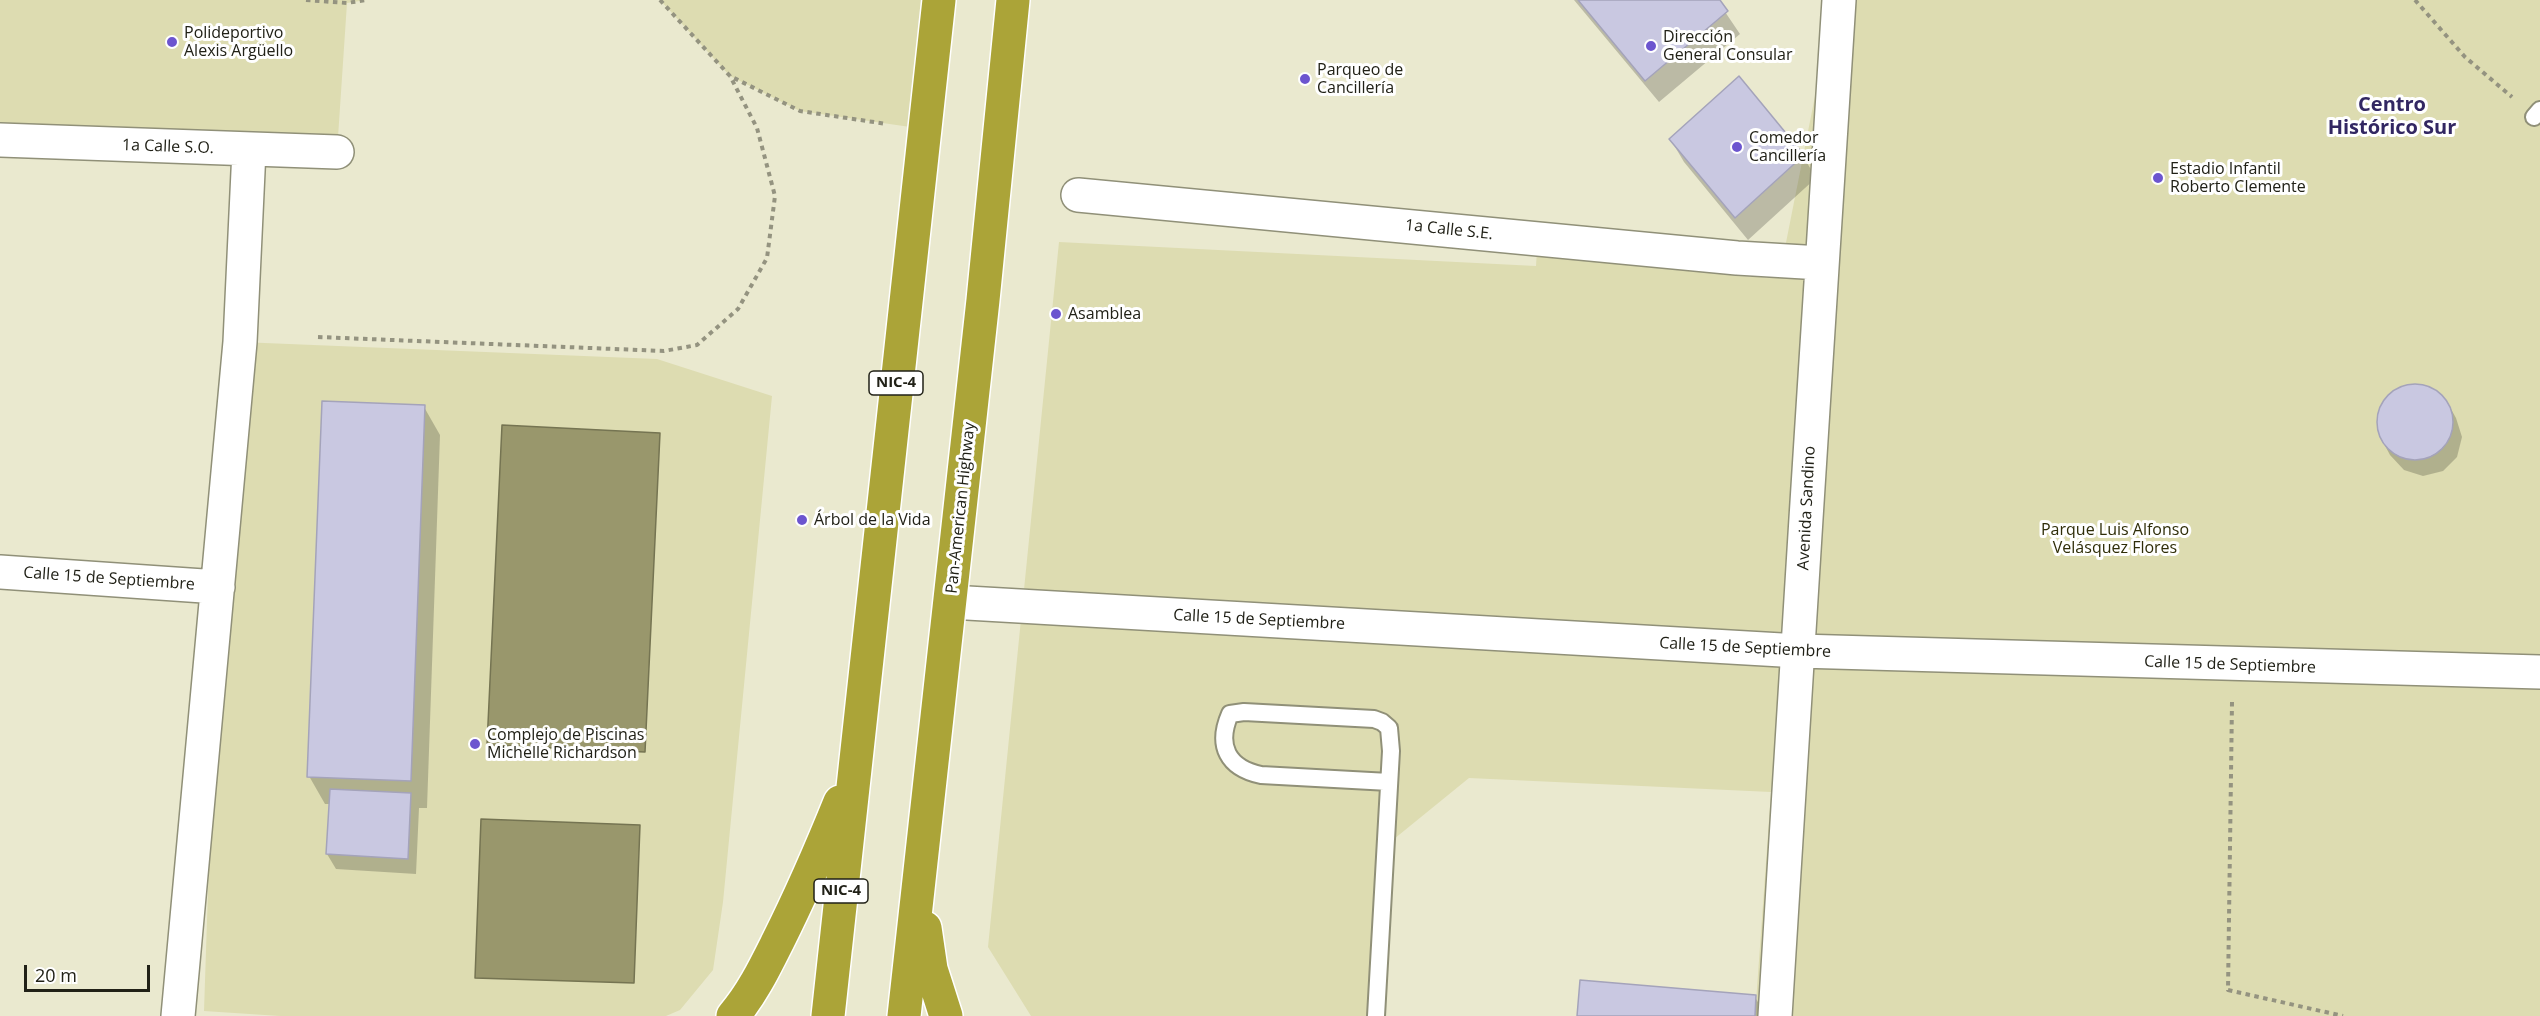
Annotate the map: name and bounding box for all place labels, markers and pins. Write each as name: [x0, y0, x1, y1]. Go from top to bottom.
place label: Polideportivo Alexis Argüello: [184, 23, 293, 61]
place label: Dirección General Consular: [1663, 27, 1792, 65]
marker: Polideportivo Alexis Argüello: [165, 35, 179, 49]
marker: Dirección General Consular: [1644, 39, 1658, 53]
place label: Parqueo de Cancillería: [1317, 60, 1403, 98]
marker: Parqueo de Cancillería: [1298, 72, 1312, 86]
place label: Comedor Cancillería: [1749, 128, 1826, 166]
marker: Comedor Cancillería: [1730, 140, 1744, 154]
place label: Estadio Infantil Roberto Clemente: [2170, 159, 2306, 197]
marker: Estadio Infantil Roberto Clemente: [2151, 171, 2165, 185]
place label: Asamblea: [1068, 304, 1141, 324]
marker: Asamblea: [1049, 307, 1063, 321]
place label: Árbol de la Vida: [814, 510, 931, 530]
marker: Árbol de la Vida: [795, 513, 809, 527]
place label: Complejo de Piscinas Michelle Richardson: [487, 725, 644, 763]
marker: Complejo de Piscinas Michelle Richardson: [468, 737, 482, 751]

